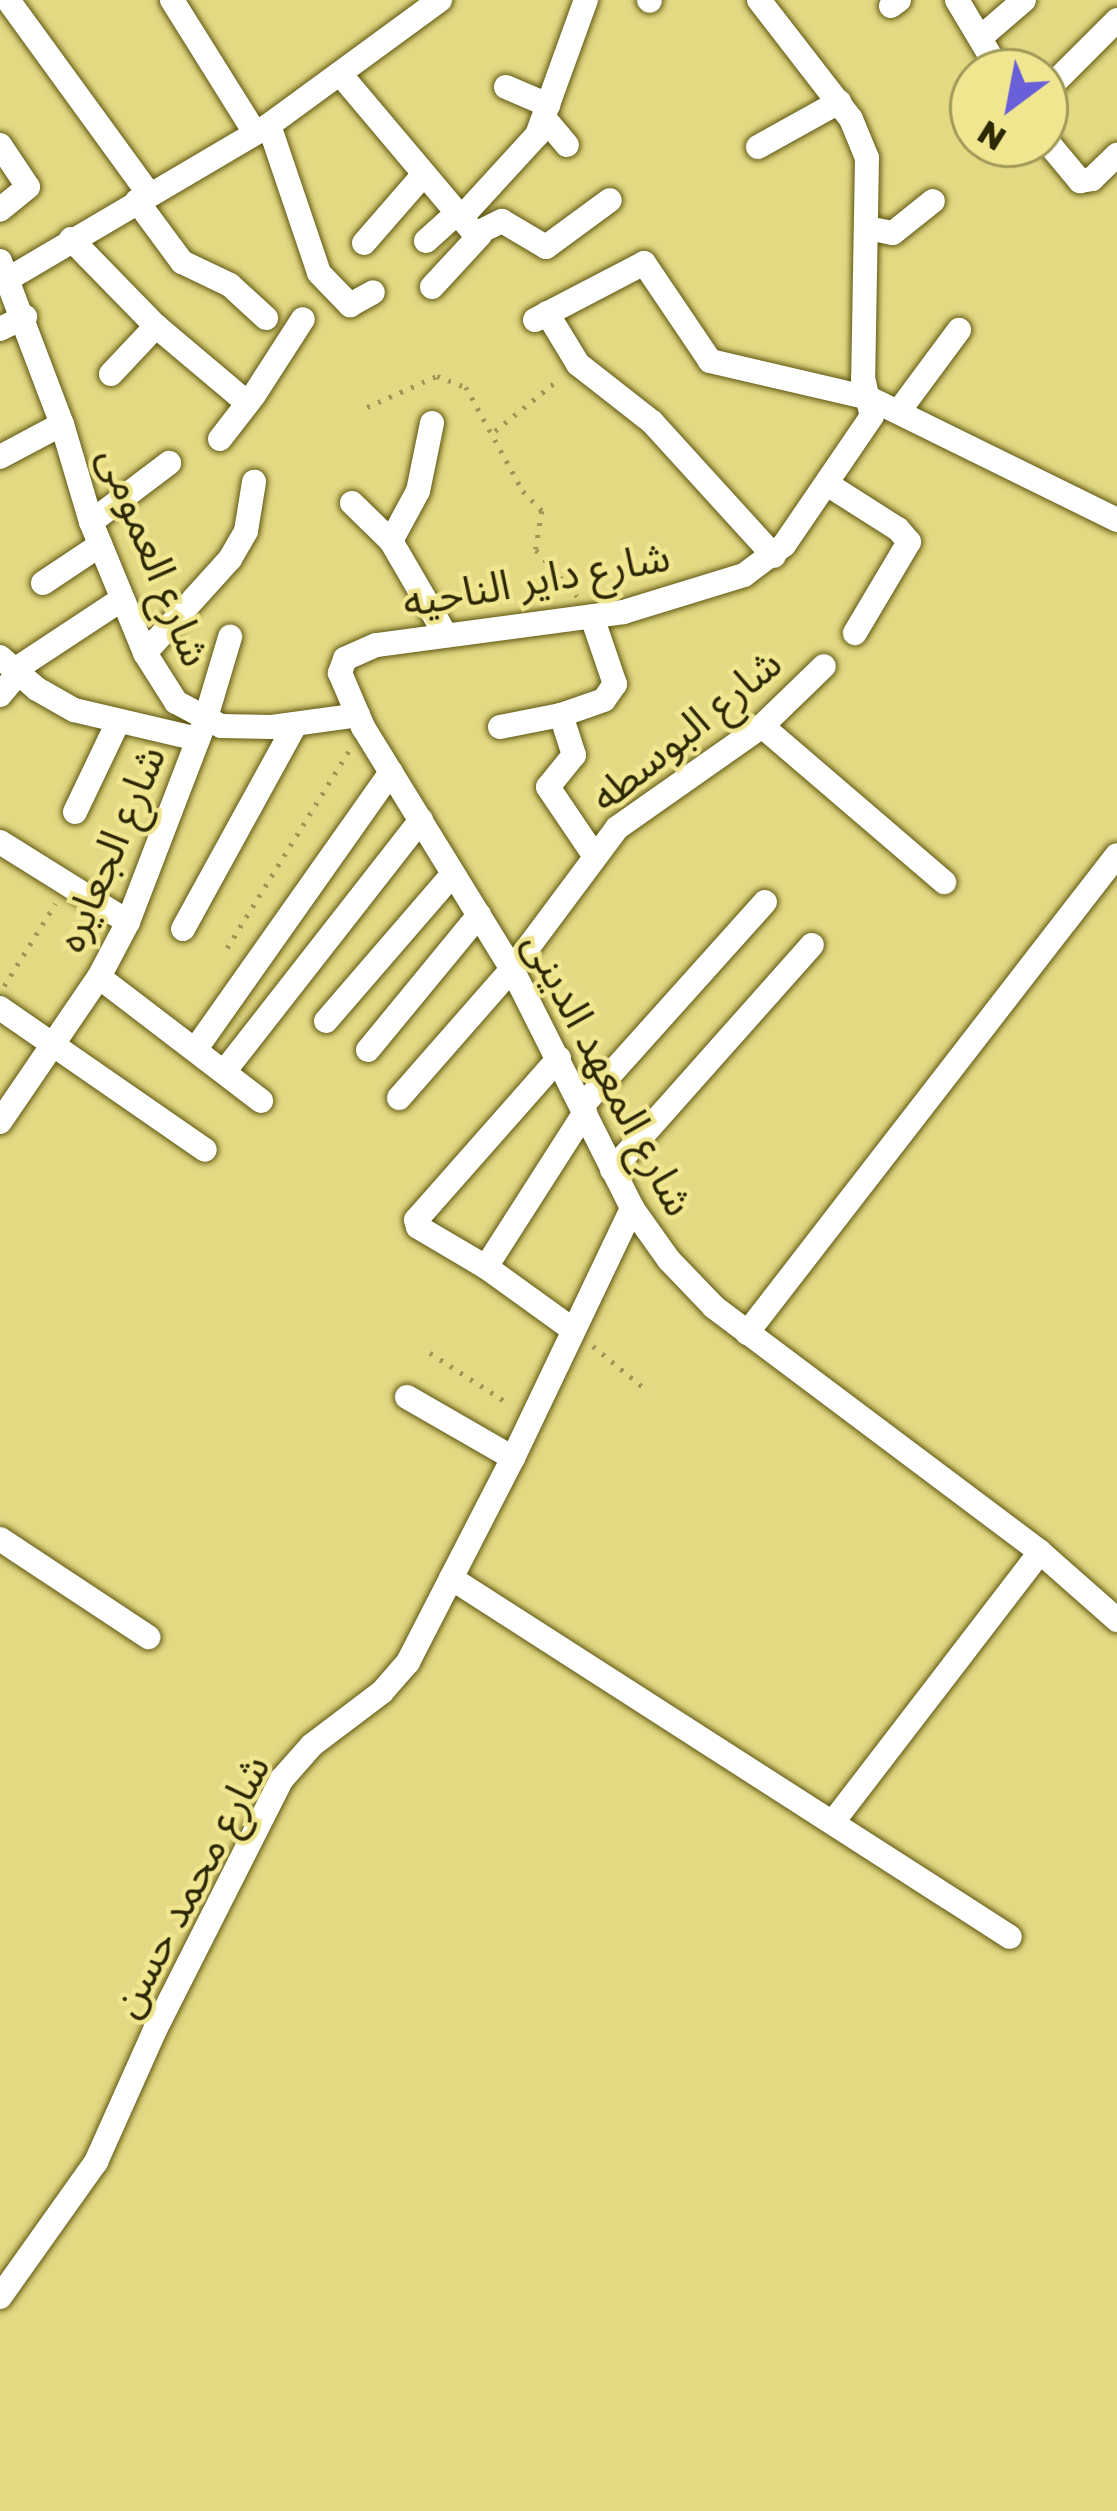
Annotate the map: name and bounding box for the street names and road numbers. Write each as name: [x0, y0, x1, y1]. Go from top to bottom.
street label: شارع العمومى: [89, 439, 223, 673]
street label: شارع داير الناحيه: [398, 530, 674, 626]
street label: شارع البوسطه: [580, 637, 790, 821]
street label: شارع الجعايره: [43, 738, 175, 958]
street label: شارع المعهد الدينى: [514, 922, 706, 1224]
street label: شارع محمد حسن: [99, 1745, 279, 2025]

